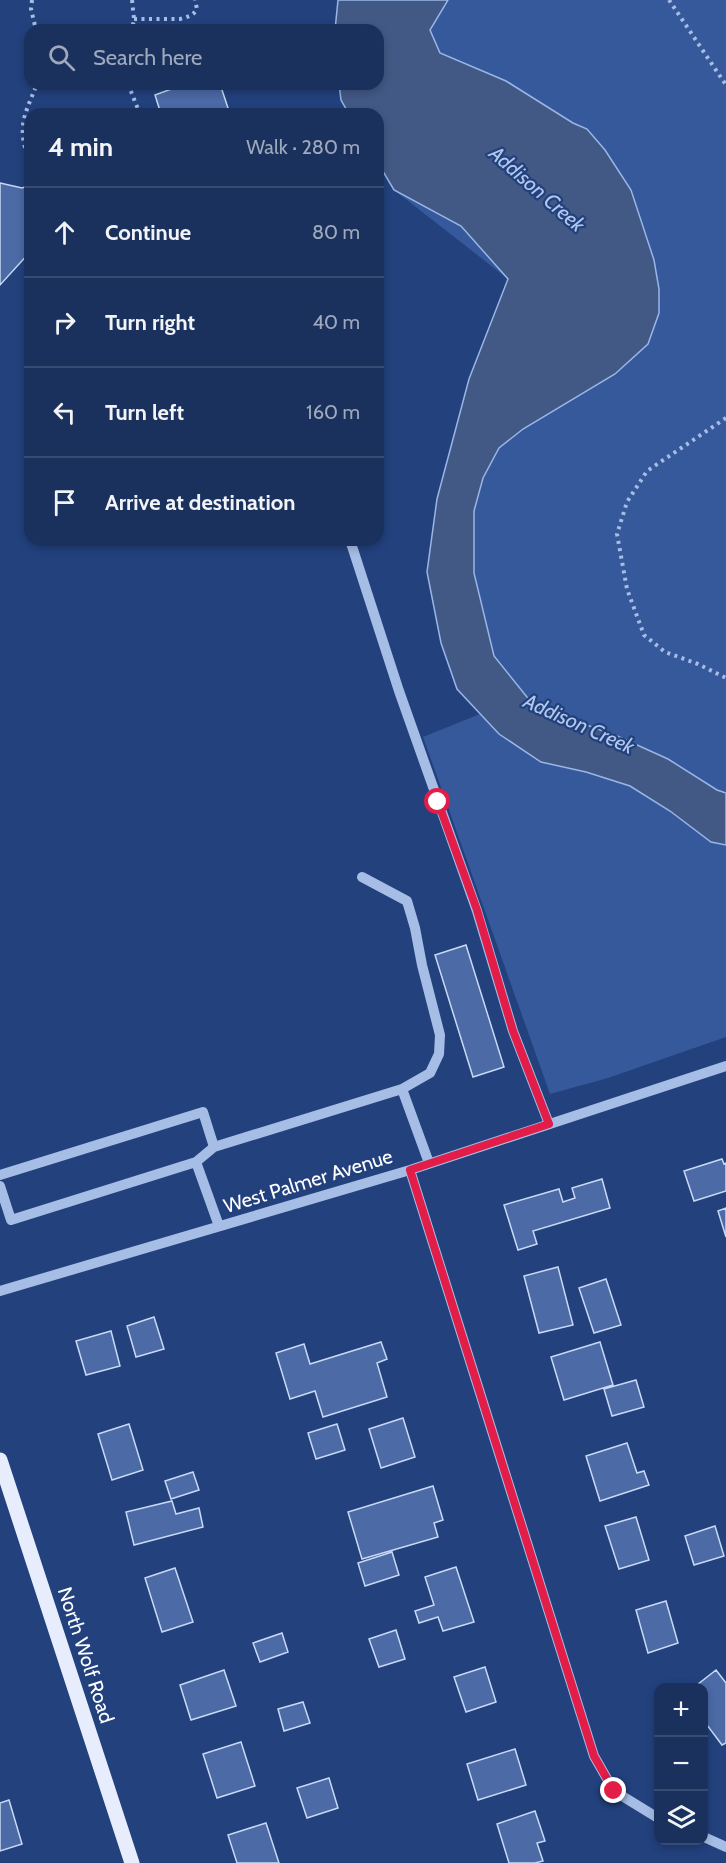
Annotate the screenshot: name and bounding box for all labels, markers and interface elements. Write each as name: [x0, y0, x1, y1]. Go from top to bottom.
search box: [24, 24, 384, 90]
icon: search: [45, 41, 78, 74]
text: Search here: [93, 44, 202, 71]
text: 4 min: [48, 131, 113, 163]
text: Walk · 280 m: [246, 135, 360, 159]
water label: Addison Creek: [484, 140, 591, 238]
icon: ahead: [48, 216, 81, 249]
text: Continue: [105, 219, 191, 246]
text: 80 m: [312, 220, 360, 244]
icon: right: [48, 306, 81, 339]
text: Turn right: [105, 309, 195, 336]
text: 40 m: [312, 310, 360, 334]
icon: left: [48, 396, 81, 429]
text: Turn left: [105, 399, 184, 426]
text: 160 m: [306, 400, 360, 424]
icon: arrive: [48, 486, 81, 519]
text: Arrive at destination: [105, 489, 295, 516]
water label: Addison Creek: [519, 688, 639, 759]
route start: [424, 788, 450, 814]
street label: West Palmer Avenue: [221, 1144, 395, 1218]
street label: North Wolf Road: [53, 1584, 119, 1726]
map controls: [654, 1683, 708, 1845]
button: +: [654, 1683, 708, 1737]
button: −: [654, 1737, 708, 1791]
route end: [600, 1777, 626, 1803]
button: layers: [654, 1791, 708, 1845]

